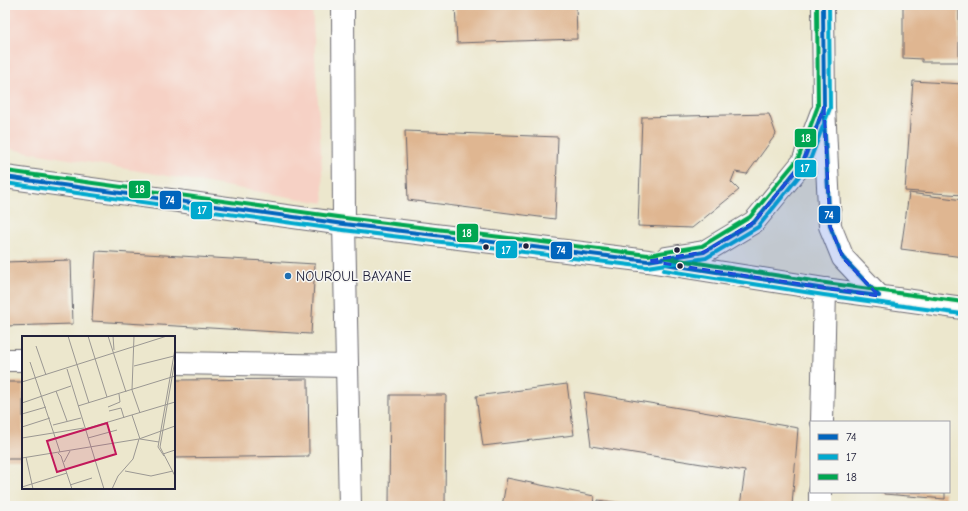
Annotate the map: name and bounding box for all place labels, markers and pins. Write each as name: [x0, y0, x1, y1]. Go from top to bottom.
unlabelled marker: [521, 241, 531, 251]
unlabelled marker: [481, 242, 491, 252]
unlabelled marker: [672, 245, 682, 255]
unlabelled marker: [675, 261, 685, 271]
place label: NOUROUL BAYANE: [296, 268, 411, 285]
marker: NOUROUL BAYANE: [283, 271, 293, 281]

